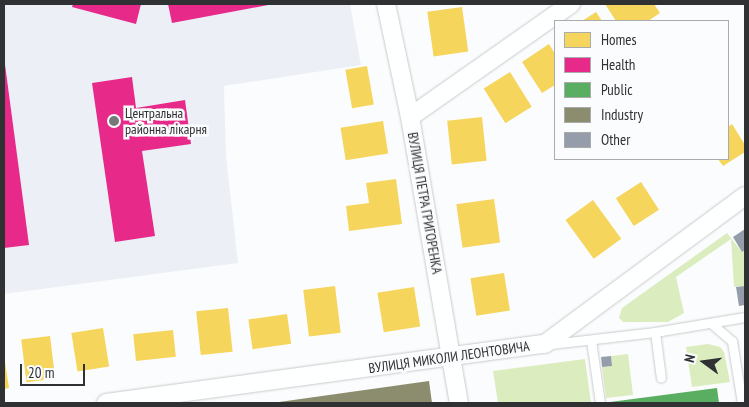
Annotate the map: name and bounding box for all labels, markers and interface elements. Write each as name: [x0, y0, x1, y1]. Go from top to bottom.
legend: [554, 20, 729, 160]
text: Homes: [601, 30, 637, 49]
text: Health: [601, 55, 635, 74]
text: Public: [601, 80, 632, 99]
place label: Центральна районна лікарня: [125, 105, 207, 138]
text: Industry: [601, 105, 643, 124]
marker: Центральна районна лікарня: [107, 114, 121, 128]
text: Other: [601, 130, 630, 149]
street label: ВУЛИЦЯ ПЕТРА ГРИГОРЕНКА: [404, 131, 446, 275]
street label: ВУЛИЦЯ МИКОЛИ ЛЕОНТОВИЧА: [367, 337, 531, 377]
north arrow: [679, 337, 729, 387]
text: N: [680, 353, 699, 364]
scale bar: [22, 354, 88, 386]
text: 20 m: [28, 363, 54, 382]

